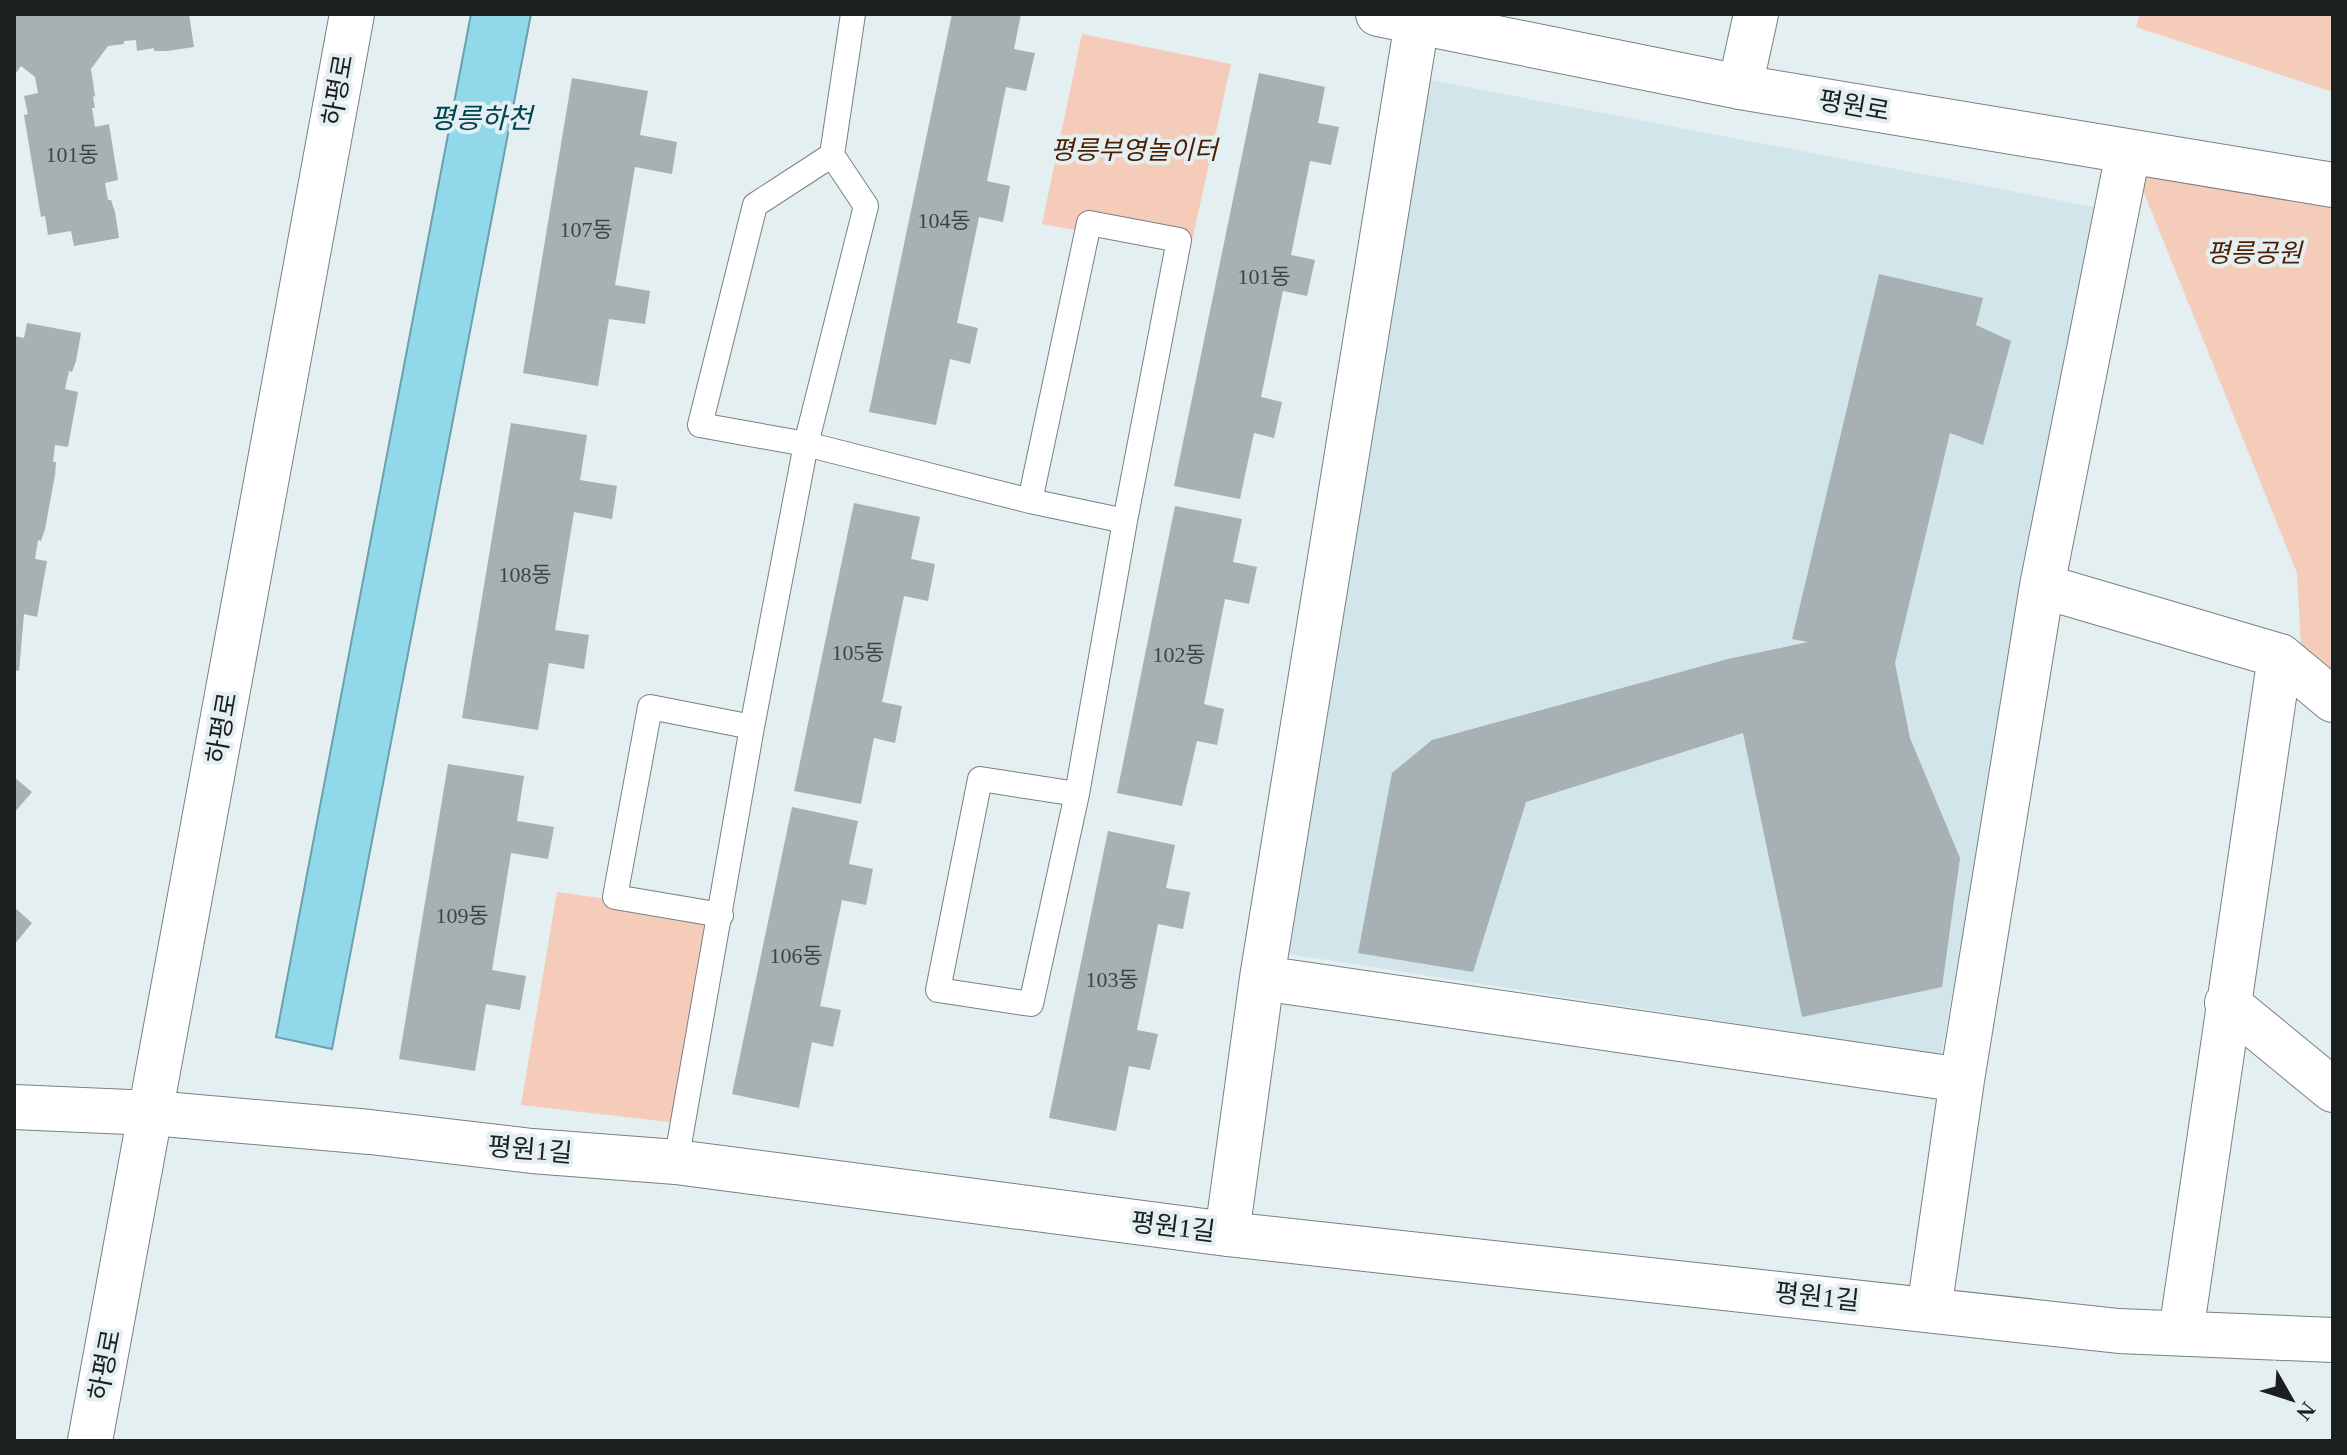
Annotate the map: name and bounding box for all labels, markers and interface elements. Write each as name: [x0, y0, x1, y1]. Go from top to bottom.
street label: 하평로: [317, 52, 359, 128]
street label: 평원로: [1816, 85, 1892, 127]
water label: 평릉하천: [429, 103, 536, 134]
park label: 평릉부영놀이터: [1050, 136, 1221, 165]
house number: 101동: [45, 142, 99, 167]
house number: 104동: [917, 208, 971, 233]
house number: 107동: [559, 217, 613, 242]
park label: 평릉공원: [2206, 239, 2304, 268]
house number: 101동: [1237, 264, 1291, 289]
house number: 108동: [498, 562, 552, 587]
house number: 105동: [831, 640, 885, 665]
house number: 102동: [1152, 642, 1206, 667]
street label: 하평로: [201, 690, 243, 766]
house number: 109동: [435, 903, 489, 928]
house number: 106동: [769, 943, 823, 968]
house number: 103동: [1085, 967, 1139, 992]
street label: 평원1길: [487, 1132, 573, 1168]
street label: 평원1길: [1129, 1207, 1217, 1247]
street label: 평원1길: [1773, 1278, 1861, 1316]
street label: 하평로: [84, 1327, 126, 1403]
north arrow: [2251, 1359, 2331, 1439]
text: N: [2291, 1397, 2321, 1425]

